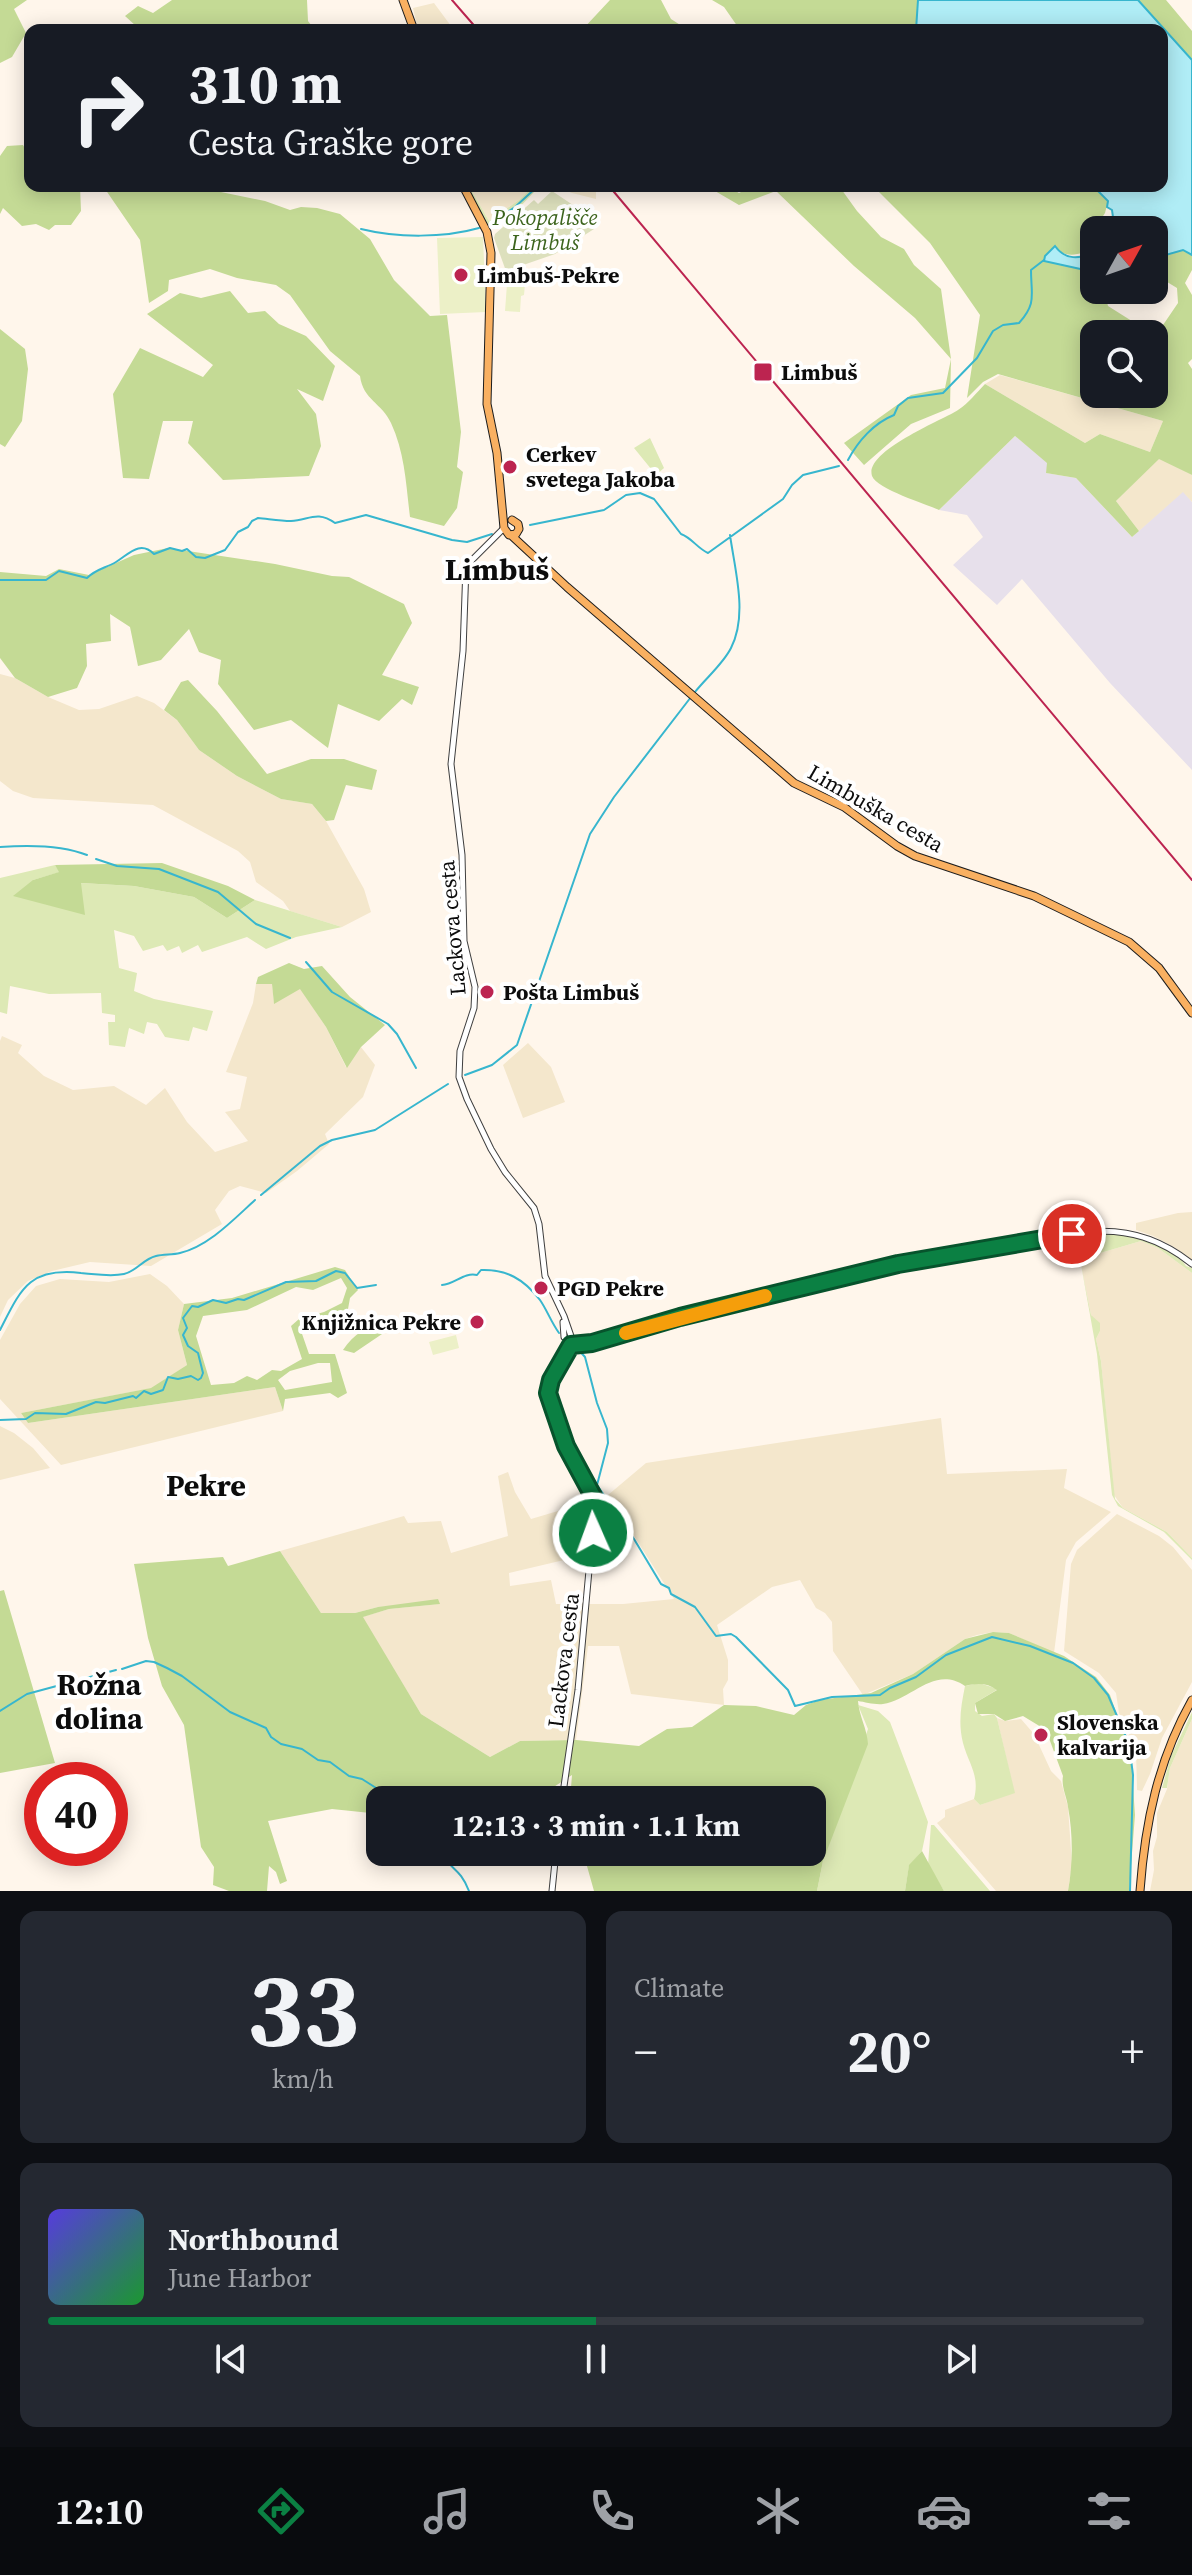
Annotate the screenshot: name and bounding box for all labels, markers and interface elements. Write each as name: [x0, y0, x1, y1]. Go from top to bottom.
text: 310 m: [188, 45, 342, 122]
icon: right: [56, 56, 160, 160]
text: Cesta Graške gore: [188, 118, 473, 167]
park label: Pokopališče Limbuš: [492, 202, 597, 257]
north arrow: [1080, 216, 1168, 304]
map controls: [1080, 216, 1168, 408]
place label: Limbuš-Pekre: [477, 260, 620, 290]
marker: Limbuš-Pekre: [452, 266, 470, 284]
button: search: [1080, 320, 1168, 408]
place label: Limbuš: [781, 357, 857, 387]
marker: Limbuš: [752, 361, 774, 383]
place label: Cerkev svetega Jakoba: [526, 439, 675, 494]
marker: Cerkev svetega Jakoba: [501, 458, 519, 476]
district label: Limbuš: [445, 549, 549, 590]
street label: Limbuška cesta: [803, 757, 950, 859]
street label: Lackova cesta: [431, 858, 473, 997]
place label: Pošta Limbuš: [503, 977, 639, 1007]
marker: Pošta Limbuš: [478, 983, 496, 1001]
pin: [1038, 1200, 1106, 1268]
icon: arrive: [1050, 1212, 1094, 1256]
place label: PGD Pekre: [557, 1273, 664, 1303]
marker: PGD Pekre: [532, 1279, 550, 1297]
place label: Knjižnica Pekre: [302, 1307, 461, 1337]
marker: Knjižnica Pekre: [468, 1313, 486, 1331]
district label: Pekre: [166, 1465, 246, 1506]
position arrow: [551, 1491, 635, 1575]
street label: Lackova cesta: [540, 1590, 586, 1729]
district label: Rožna dolina: [55, 1664, 144, 1739]
place label: Slovenska kalvarija: [1057, 1707, 1159, 1762]
marker: Slovenska kalvarija: [1032, 1726, 1050, 1744]
speed limit sign: 40: [24, 1762, 128, 1866]
text: 12:13 · 3 min · 1.1 km: [452, 1805, 740, 1846]
text: 33: [247, 1937, 359, 2080]
text: Climate: [634, 1970, 724, 2006]
text: 20°: [847, 2010, 931, 2092]
text: −: [634, 2021, 657, 2082]
text: +: [1121, 2021, 1144, 2082]
text: km/h: [272, 2061, 334, 2097]
text: Northbound: [168, 2219, 339, 2260]
text: June Harbor: [168, 2260, 311, 2296]
icon: previous: [209, 2337, 253, 2381]
icon: pause: [574, 2337, 618, 2381]
icon: next: [939, 2337, 983, 2381]
icon: directions: [253, 2483, 309, 2539]
icon: music: [419, 2483, 475, 2539]
icon: phone: [584, 2483, 640, 2539]
icon: climate: [750, 2483, 806, 2539]
icon: car: [916, 2483, 972, 2539]
icon: filters: [1081, 2483, 1137, 2539]
text: 12:10: [55, 2487, 144, 2536]

